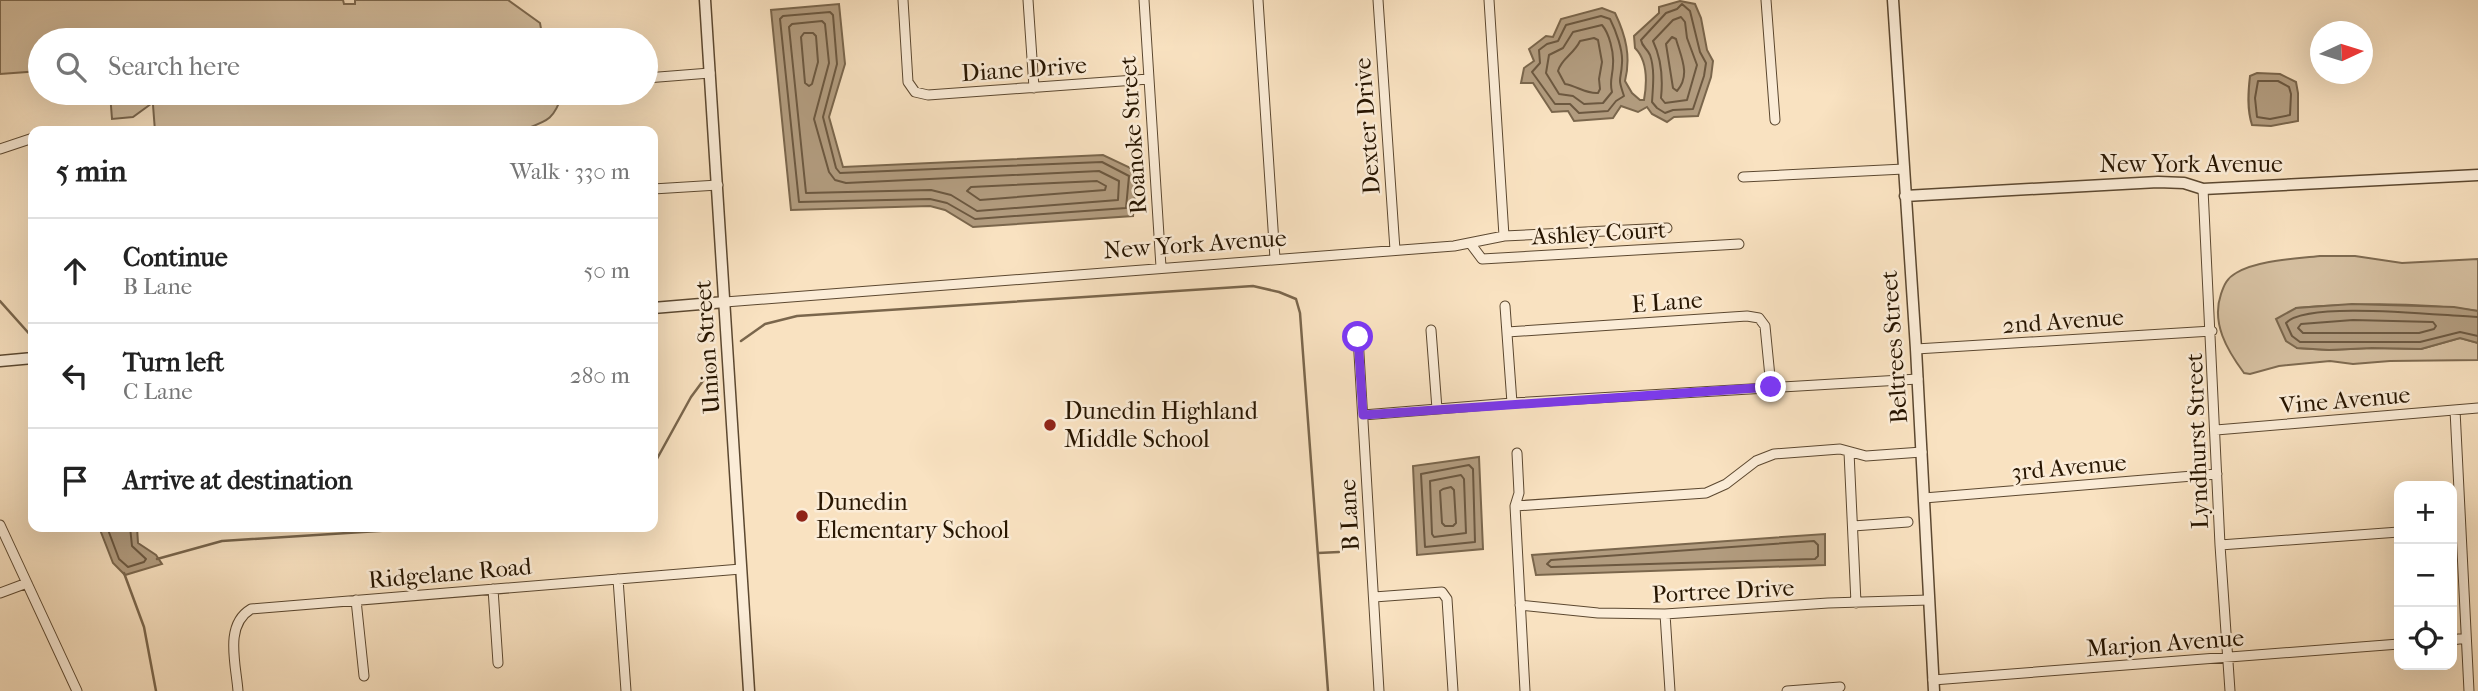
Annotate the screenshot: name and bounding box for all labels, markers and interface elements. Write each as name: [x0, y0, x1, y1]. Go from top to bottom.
north arrow: [2310, 21, 2373, 84]
search box: [28, 28, 658, 105]
icon: search: [52, 48, 90, 86]
text: Search here: [108, 51, 240, 82]
street label: Diane Drive: [960, 51, 1088, 87]
street label: Roanoke Street: [1113, 55, 1152, 215]
street label: Dexter Drive: [1348, 57, 1386, 195]
street label: New York Avenue: [2099, 150, 2283, 178]
text: 5 min: [56, 154, 127, 189]
text: Walk · 330 m: [510, 158, 630, 185]
street label: Ashley Court: [1530, 215, 1667, 251]
street label: New York Avenue: [1102, 224, 1288, 264]
text: Continue: [123, 242, 228, 273]
icon: ahead: [56, 252, 94, 290]
text: 50 m: [583, 257, 630, 284]
street label: Beltrees Street: [1875, 269, 1913, 425]
text: B Lane: [123, 273, 192, 300]
street label: Union Street: [688, 279, 726, 415]
street label: E Lane: [1631, 286, 1704, 318]
street label: 2nd Avenue: [2001, 303, 2125, 339]
route start: [1342, 321, 1373, 352]
text: Turn left: [123, 347, 224, 378]
street label: Lyndhurst Street: [2180, 352, 2214, 530]
icon: left: [56, 357, 94, 395]
text: 280 m: [570, 362, 630, 389]
route end: [1755, 371, 1786, 402]
text: C Lane: [123, 378, 193, 405]
street label: Vine Avenue: [2278, 380, 2412, 420]
place label: Dunedin Highland Middle School: [1064, 397, 1259, 453]
marker: Dunedin Highland Middle School: [1042, 417, 1058, 433]
street label: 3rd Avenue: [2010, 448, 2128, 486]
icon: arrive: [56, 462, 94, 500]
text: Arrive at destination: [123, 465, 353, 496]
street label: B Lane: [1333, 478, 1365, 552]
map controls: [2394, 481, 2457, 670]
button: +: [2394, 481, 2457, 544]
place label: Dunedin Elementary School: [816, 488, 1010, 544]
marker: Dunedin Elementary School: [794, 508, 810, 524]
button: −: [2394, 544, 2457, 607]
street label: Ridgelane Road: [367, 552, 534, 594]
street label: Portree Drive: [1651, 573, 1795, 609]
button: locate: [2394, 607, 2457, 670]
street label: Marjon Avenue: [2085, 624, 2245, 662]

